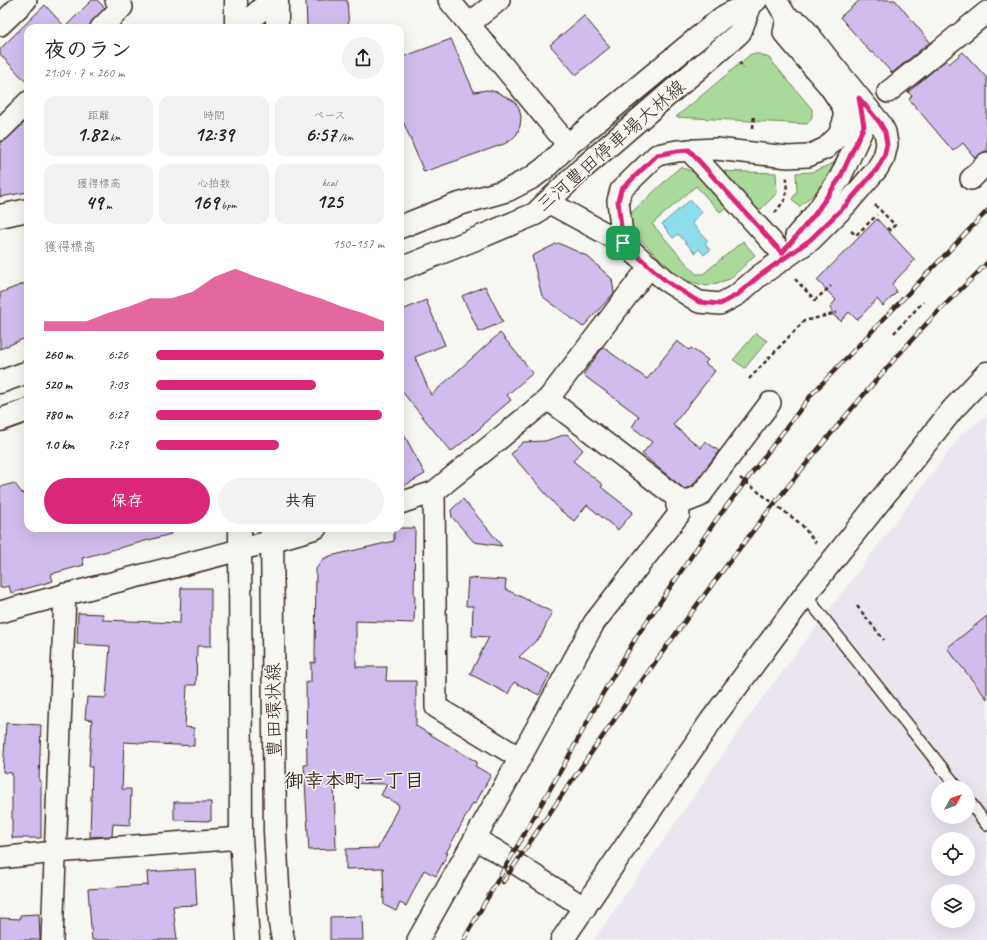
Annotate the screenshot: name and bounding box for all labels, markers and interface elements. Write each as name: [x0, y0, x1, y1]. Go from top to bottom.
text: 夜のラン: [44, 36, 132, 64]
button: share: [342, 37, 384, 79]
text: 21:04 · 7 × 260 m: [44, 65, 125, 81]
street label: 三河豊田停車場大林線: [531, 75, 691, 217]
text: 距離: [88, 108, 110, 122]
text: 時間: [203, 108, 225, 122]
text: ペース: [313, 108, 346, 122]
text: 1.82: [76, 122, 107, 147]
text: 12:39: [194, 122, 234, 147]
text: 6:57: [305, 122, 336, 147]
text: km: [107, 130, 121, 144]
text: /km: [336, 130, 353, 144]
text: kcal: [322, 175, 337, 189]
text: 獲得標高: [77, 176, 121, 190]
text: 心拍数: [197, 176, 230, 190]
text: 125: [316, 189, 343, 214]
text: 49: [85, 190, 103, 215]
text: 169: [192, 190, 219, 215]
text: m: [103, 198, 112, 212]
text: bpm: [219, 198, 236, 212]
pin: [606, 226, 640, 260]
icon: arrive: [612, 232, 634, 254]
text: 150–157 m: [333, 236, 384, 252]
text: 獲得標高: [44, 239, 96, 255]
text: 260 m: [44, 347, 72, 363]
text: 6:26: [108, 347, 128, 363]
text: 520 m: [44, 377, 72, 393]
text: 7:03: [108, 377, 128, 393]
text: 780 m: [44, 407, 72, 423]
text: 6:27: [108, 407, 128, 423]
text: 1.0 km: [44, 437, 74, 453]
text: 7:29: [108, 437, 128, 453]
button: 保存: [44, 478, 210, 524]
button: 共有: [218, 478, 384, 524]
street label: 豊田環状線: [261, 662, 287, 758]
district label: 御幸本町一丁目: [284, 768, 424, 793]
north arrow: [931, 780, 975, 824]
map controls: [931, 780, 975, 928]
button: locate: [931, 832, 975, 876]
button: layers: [931, 884, 975, 928]

